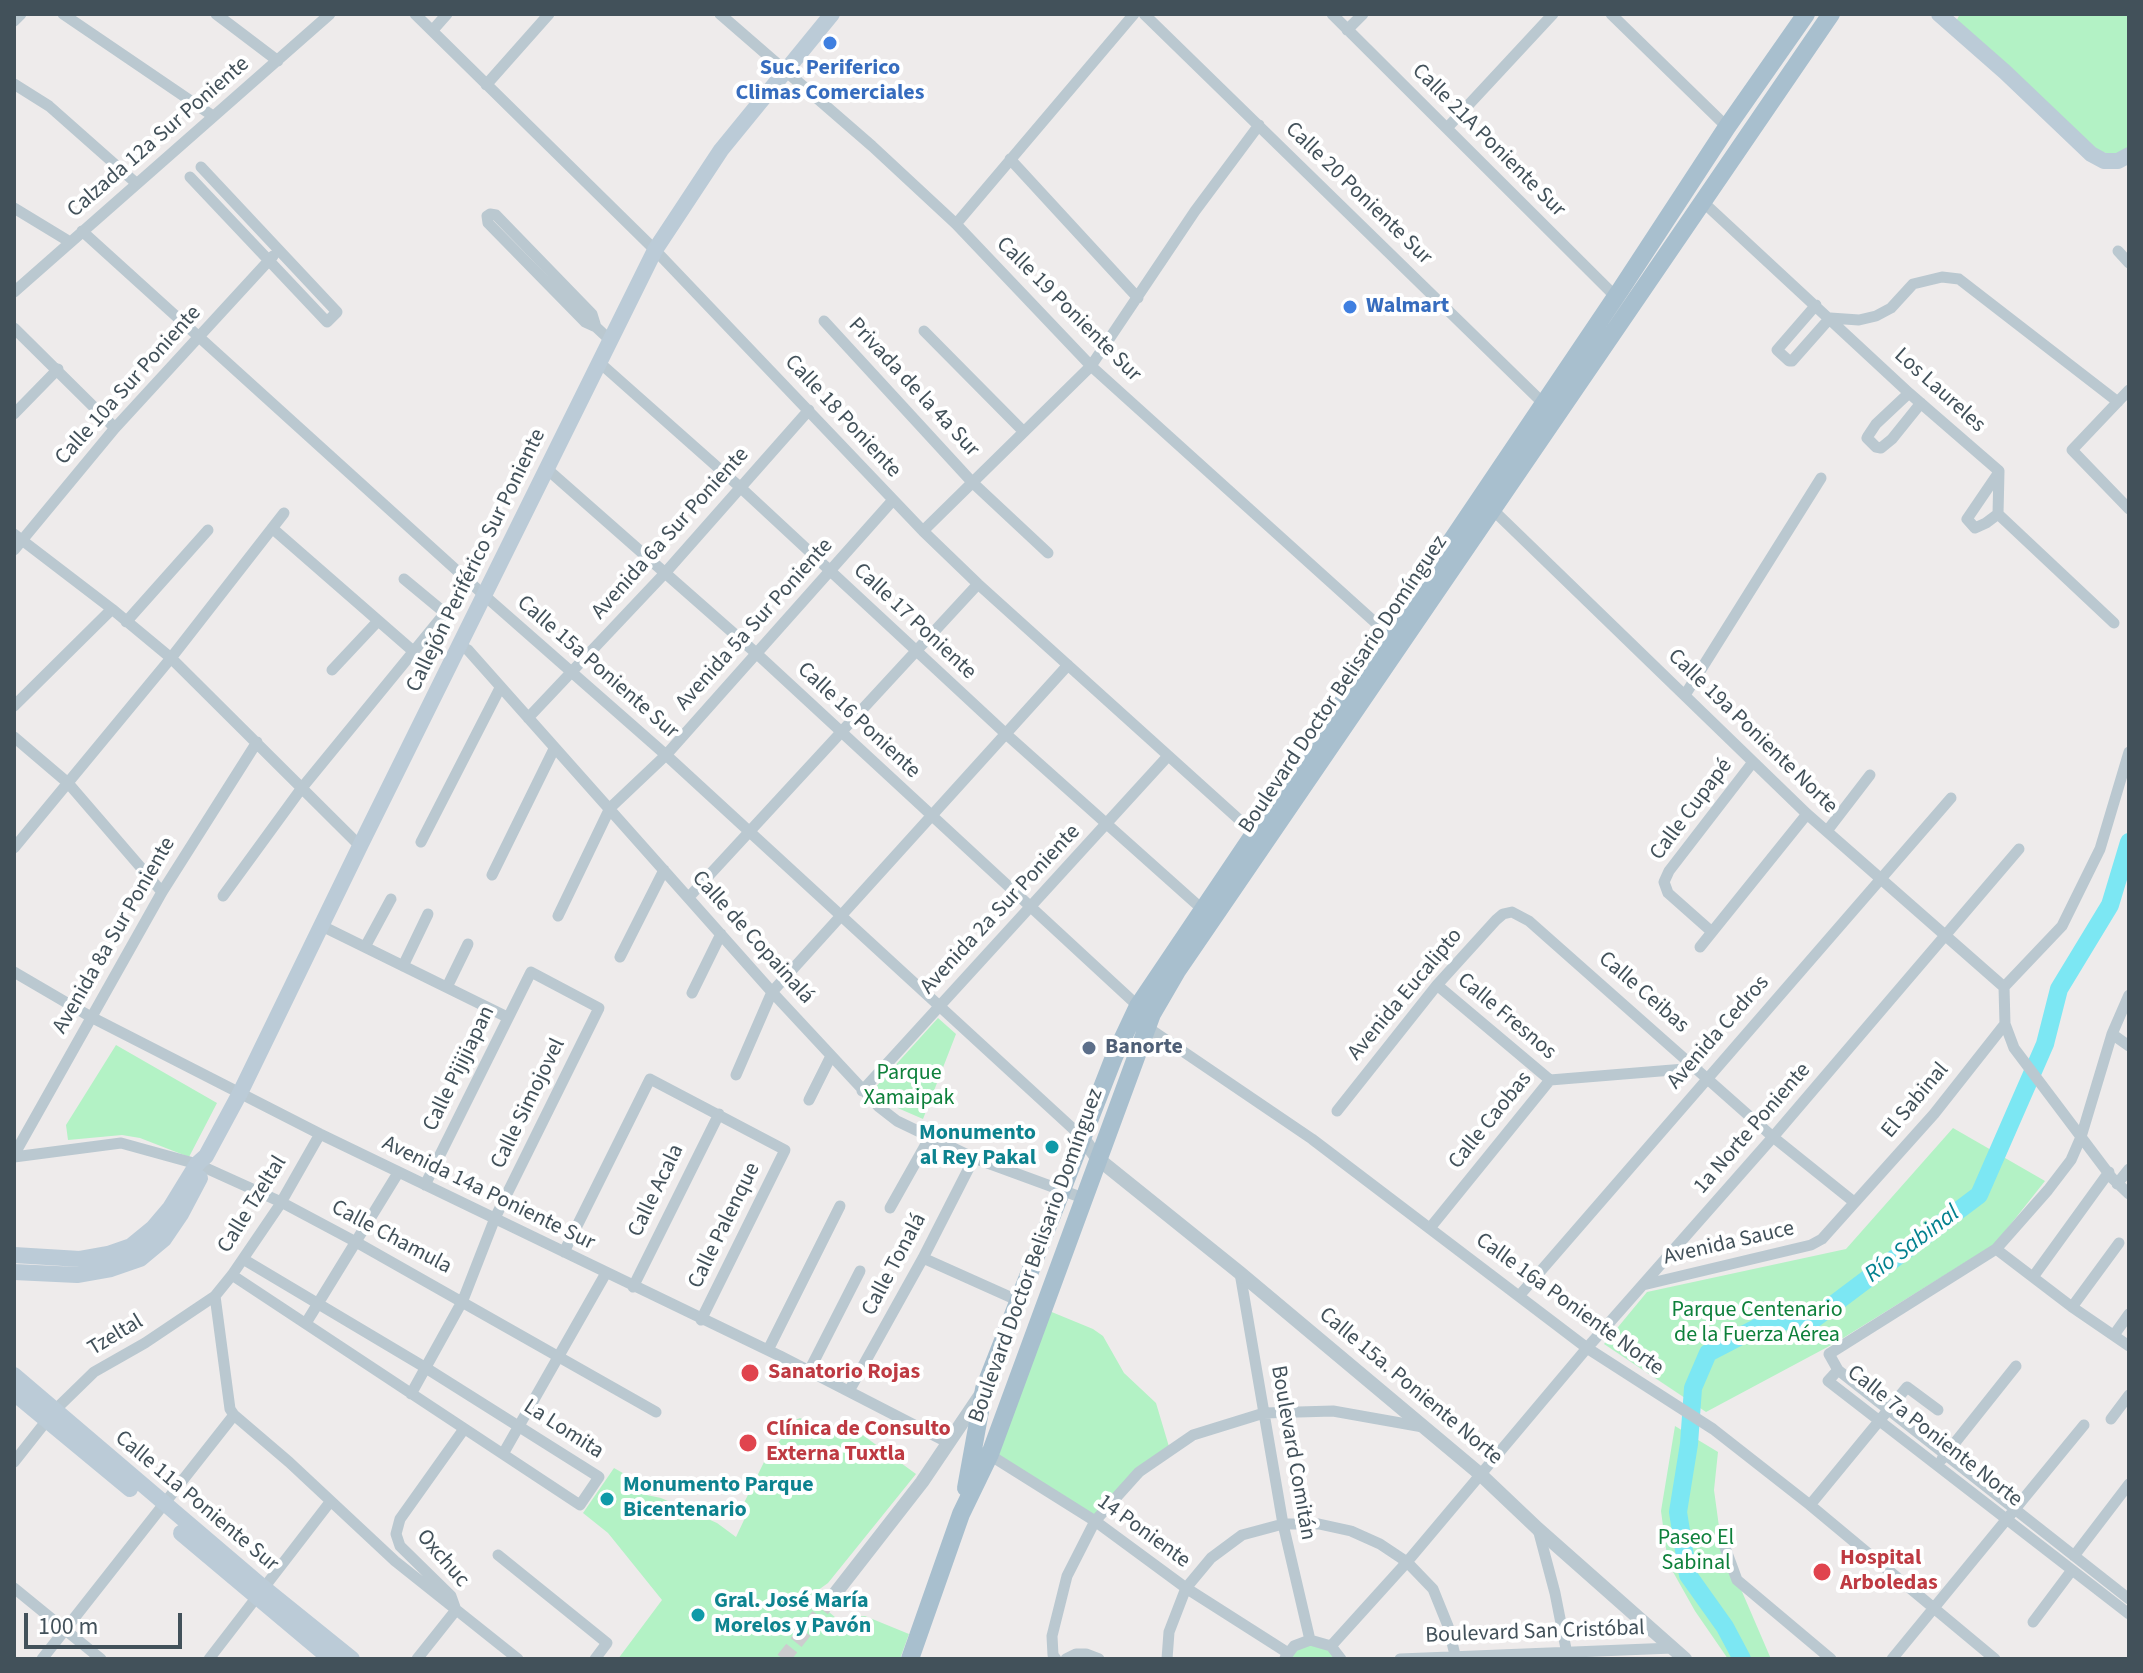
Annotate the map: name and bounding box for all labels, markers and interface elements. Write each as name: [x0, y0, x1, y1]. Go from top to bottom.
marker: Suc. Periferico Climas Comerciales: [821, 34, 839, 52]
street label: Calzada 12a Sur Poniente: [63, 52, 255, 224]
place label: Suc. Periferico Climas Comerciales: [736, 56, 924, 108]
street label: Calle 21A Poniente Sur: [1406, 59, 1570, 223]
street label: Calle 20 Poniente Sur: [1279, 117, 1437, 271]
street label: Calle 19 Poniente Sur: [990, 232, 1146, 388]
place label: Walmart: [1366, 294, 1449, 320]
marker: Walmart: [1341, 298, 1359, 316]
street label: Calle 10a Sur Poniente: [50, 301, 208, 471]
street label: Privada de la 4a Sur: [842, 313, 984, 463]
street label: Los Laureles: [1888, 343, 1990, 439]
street label: Calle 18 Poniente: [778, 350, 906, 484]
street label: Callejón Periférico Sur Poniente: [402, 425, 552, 697]
street label: Avenida 6a Sur Poniente: [587, 442, 755, 626]
street label: Boulevard Doctor Belisario Domínguez: [1234, 531, 1454, 839]
street label: Avenida 5a Sur Poniente: [671, 533, 839, 717]
street label: Calle 17 Poniente: [847, 558, 981, 686]
street label: Calle 15a Poniente Sur: [511, 591, 683, 745]
street label: Calle 19a Poniente Norte: [1662, 644, 1842, 820]
street label: Calle 16 Poniente: [791, 657, 925, 785]
street label: Calle Cupapé: [1645, 754, 1739, 866]
street label: Avenida 2a Sur Poniente: [915, 820, 1087, 1000]
street label: Avenida 8a Sur Poniente: [48, 833, 182, 1039]
street label: Calle de Copainalá: [685, 866, 819, 1010]
street label: Avenida Eucalipto: [1343, 924, 1469, 1066]
street label: Calle Ceibas: [1592, 947, 1694, 1039]
street label: Calle Fresnos: [1451, 968, 1561, 1066]
street label: Avenida Cedros: [1662, 971, 1776, 1095]
street label: Calle Pijijiapan: [418, 1002, 502, 1136]
street label: Calle Simojovel: [486, 1035, 572, 1173]
place label: Banorte: [1105, 1035, 1183, 1061]
marker: Banorte: [1080, 1039, 1098, 1057]
street label: 1a Norte Poniente: [1689, 1058, 1817, 1200]
street label: El Sabinal: [1877, 1058, 1955, 1144]
park label: Parque Xamaipak: [864, 1061, 954, 1112]
street label: Calle Caobas: [1444, 1067, 1538, 1175]
street label: Boulevard Doctor Belisario Domínguez: [964, 1085, 1110, 1427]
place label: Monumento al Rey Pakal: [919, 1121, 1036, 1172]
street label: Avenida 14a Poniente Sur: [377, 1131, 599, 1257]
marker: Monumento al Rey Pakal: [1043, 1138, 1061, 1156]
street label: Calle Acala: [623, 1140, 691, 1242]
street label: Calle Tzeltal: [213, 1152, 293, 1258]
street label: Calle Palenque: [683, 1159, 767, 1293]
street label: Calle Chamula: [326, 1195, 456, 1281]
water label: Río Sabinal: [1860, 1200, 1966, 1290]
street label: Calle Tonalá: [857, 1209, 933, 1321]
street label: Avenida Sauce: [1661, 1216, 1797, 1272]
street label: Calle 16a Poniente Norte: [1470, 1228, 1668, 1382]
park label: Parque Centenario de la Fuerza Aérea: [1671, 1298, 1843, 1350]
street label: Calle 15a. Poniente Norte: [1313, 1302, 1507, 1472]
street label: Tzeltal: [84, 1309, 148, 1363]
place label: Sanatorio Rojas: [768, 1360, 920, 1386]
street label: Calle 7a Poniente Norte: [1841, 1360, 2027, 1514]
marker: Sanatorio Rojas: [739, 1362, 761, 1384]
street label: Boulevard Comitán: [1264, 1364, 1320, 1542]
street label: La Lomita: [518, 1394, 608, 1466]
place label: Clínica de Consulto Externa Tuxtla: [766, 1417, 951, 1468]
street label: Calle 11a Poniente Sur: [109, 1426, 283, 1578]
marker: Clínica de Consulto Externa Tuxtla: [737, 1432, 759, 1454]
place label: Monumento Parque Bicentenario: [623, 1473, 814, 1524]
street label: 14 Poniente: [1091, 1489, 1195, 1575]
marker: Monumento Parque Bicentenario: [598, 1490, 616, 1508]
street label: Oxchuc: [410, 1525, 474, 1593]
park label: Paseo El Sabinal: [1658, 1526, 1734, 1578]
place label: Hospital Arboledas: [1840, 1546, 1938, 1598]
marker: Hospital Arboledas: [1811, 1561, 1833, 1583]
place label: Gral. José María Morelos y Pavón: [714, 1589, 871, 1640]
scale bar: [28, 1597, 186, 1647]
marker: Gral. José María Morelos y Pavón: [689, 1606, 707, 1624]
text: 100 m: [38, 1609, 98, 1644]
street label: Boulevard San Cristóbal: [1425, 1616, 1645, 1650]

